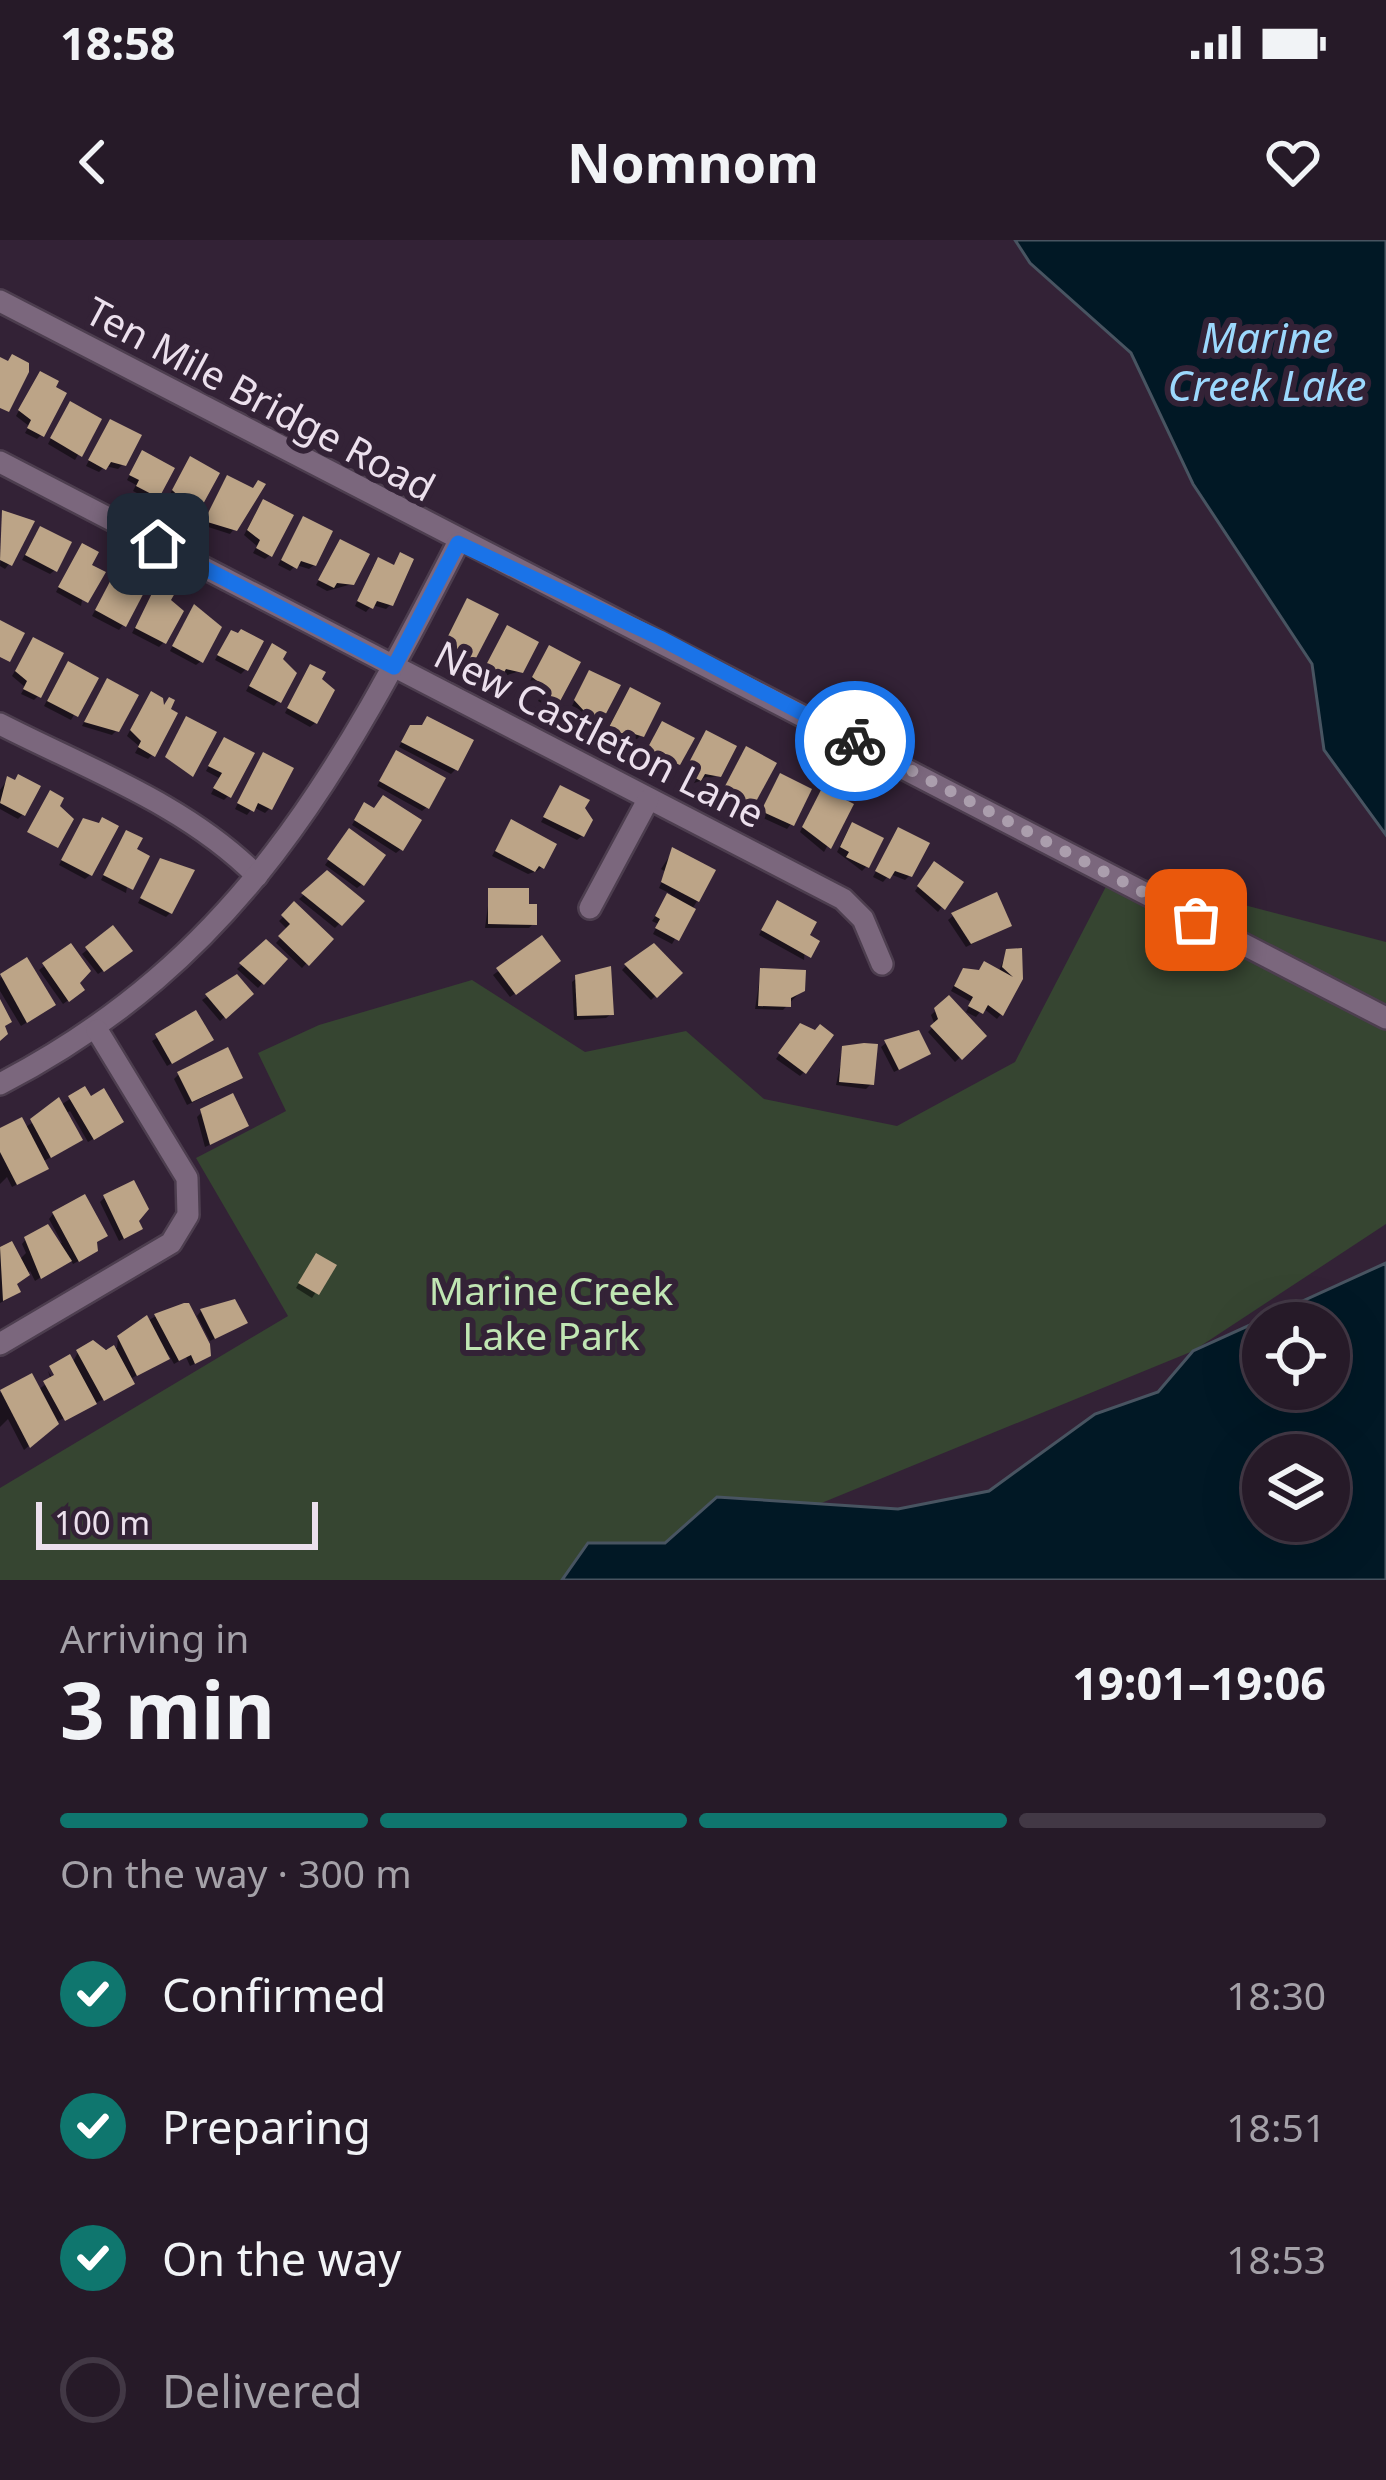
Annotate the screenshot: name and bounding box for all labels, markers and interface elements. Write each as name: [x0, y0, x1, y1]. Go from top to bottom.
text: 18:58: [60, 12, 176, 73]
text: Nomnom: [567, 125, 819, 199]
icon: back: [60, 129, 126, 195]
icon: heart: [1260, 129, 1326, 195]
street label: Ten Mile Bridge Road: [77, 283, 445, 513]
water label: Marine Creek Lake: [1168, 308, 1367, 413]
pin: [107, 493, 209, 595]
icon: home: [125, 511, 191, 577]
street label: New Castleton Lane: [426, 627, 774, 839]
courier: [795, 681, 915, 801]
icon: bike: [822, 708, 888, 774]
pin: [1145, 869, 1247, 971]
icon: bag: [1163, 887, 1229, 953]
park label: Marine Creek Lake Park: [429, 1263, 673, 1361]
map controls: [1242, 1302, 1350, 1542]
button: locate: [1242, 1302, 1350, 1410]
button: layers: [1242, 1434, 1350, 1542]
scale bar: [36, 1496, 318, 1549]
text: 100 m: [54, 1500, 150, 1545]
text: Arriving in: [60, 1611, 249, 1664]
text: 19:01–19:06: [1072, 1652, 1326, 1713]
text: 3 min: [60, 1656, 275, 1762]
text: On the way · 300 m: [60, 1846, 412, 1899]
icon: check: [60, 1961, 126, 2027]
text: Confirmed: [162, 1964, 386, 2025]
text: 18:30: [1226, 1968, 1326, 2021]
icon: check: [60, 2093, 126, 2159]
text: Preparing: [162, 2096, 371, 2157]
text: 18:51: [1226, 2100, 1326, 2153]
icon: check: [60, 2225, 126, 2291]
text: On the way: [162, 2228, 401, 2289]
text: 18:53: [1226, 2232, 1326, 2285]
text: Delivered: [162, 2360, 362, 2421]

